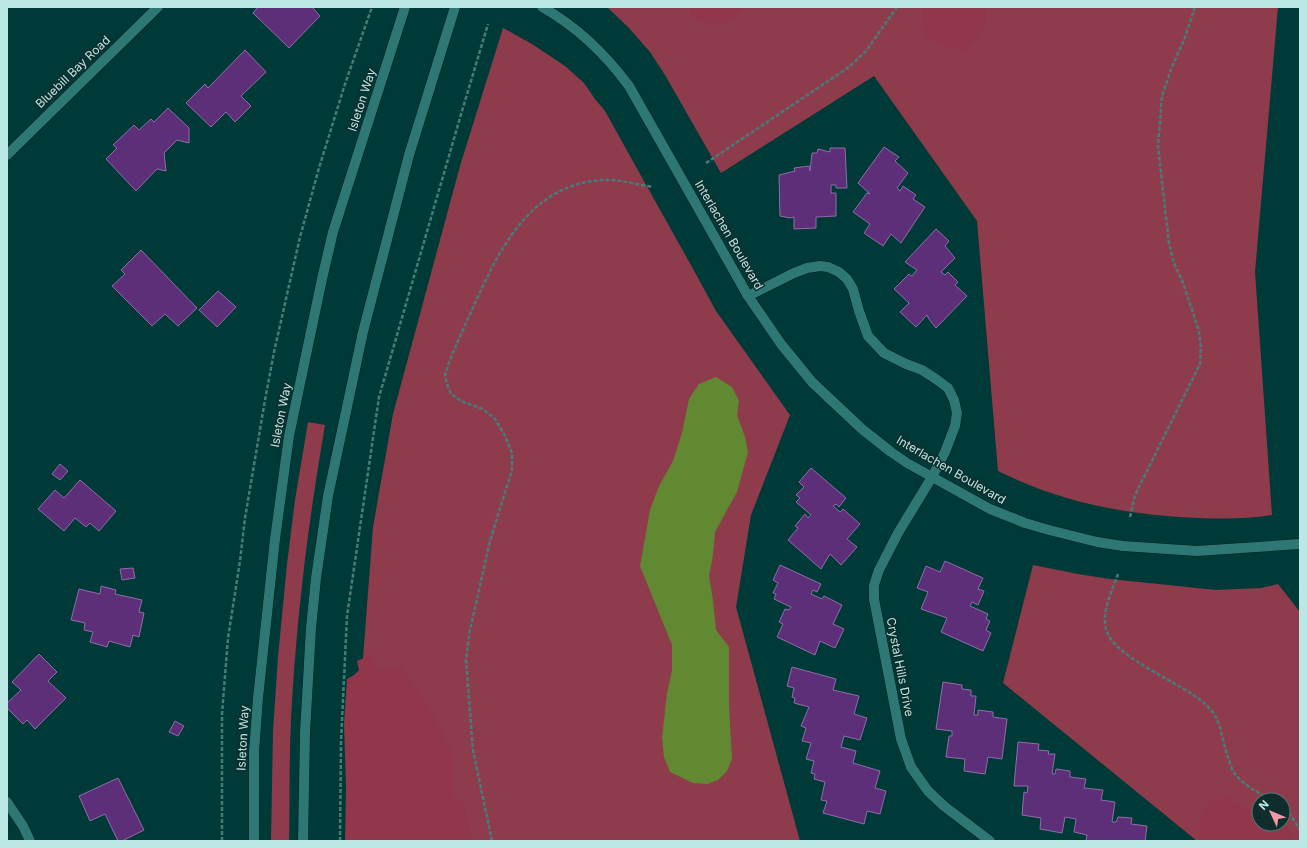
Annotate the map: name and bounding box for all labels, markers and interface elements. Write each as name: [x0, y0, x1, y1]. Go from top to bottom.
street label: Bluebill Bay Road: [32, 32, 113, 111]
street label: Isleton Way: [344, 66, 379, 133]
street label: Interlachen Boulevard: [692, 177, 767, 292]
street label: Isleton Way: [267, 381, 294, 448]
street label: Interlachen Boulevard: [894, 432, 1009, 507]
street label: Crystal Hills Drive: [884, 616, 917, 718]
street label: Isleton Way: [233, 705, 252, 771]
north arrow: [1251, 792, 1291, 832]
text: N: [1256, 797, 1272, 813]

